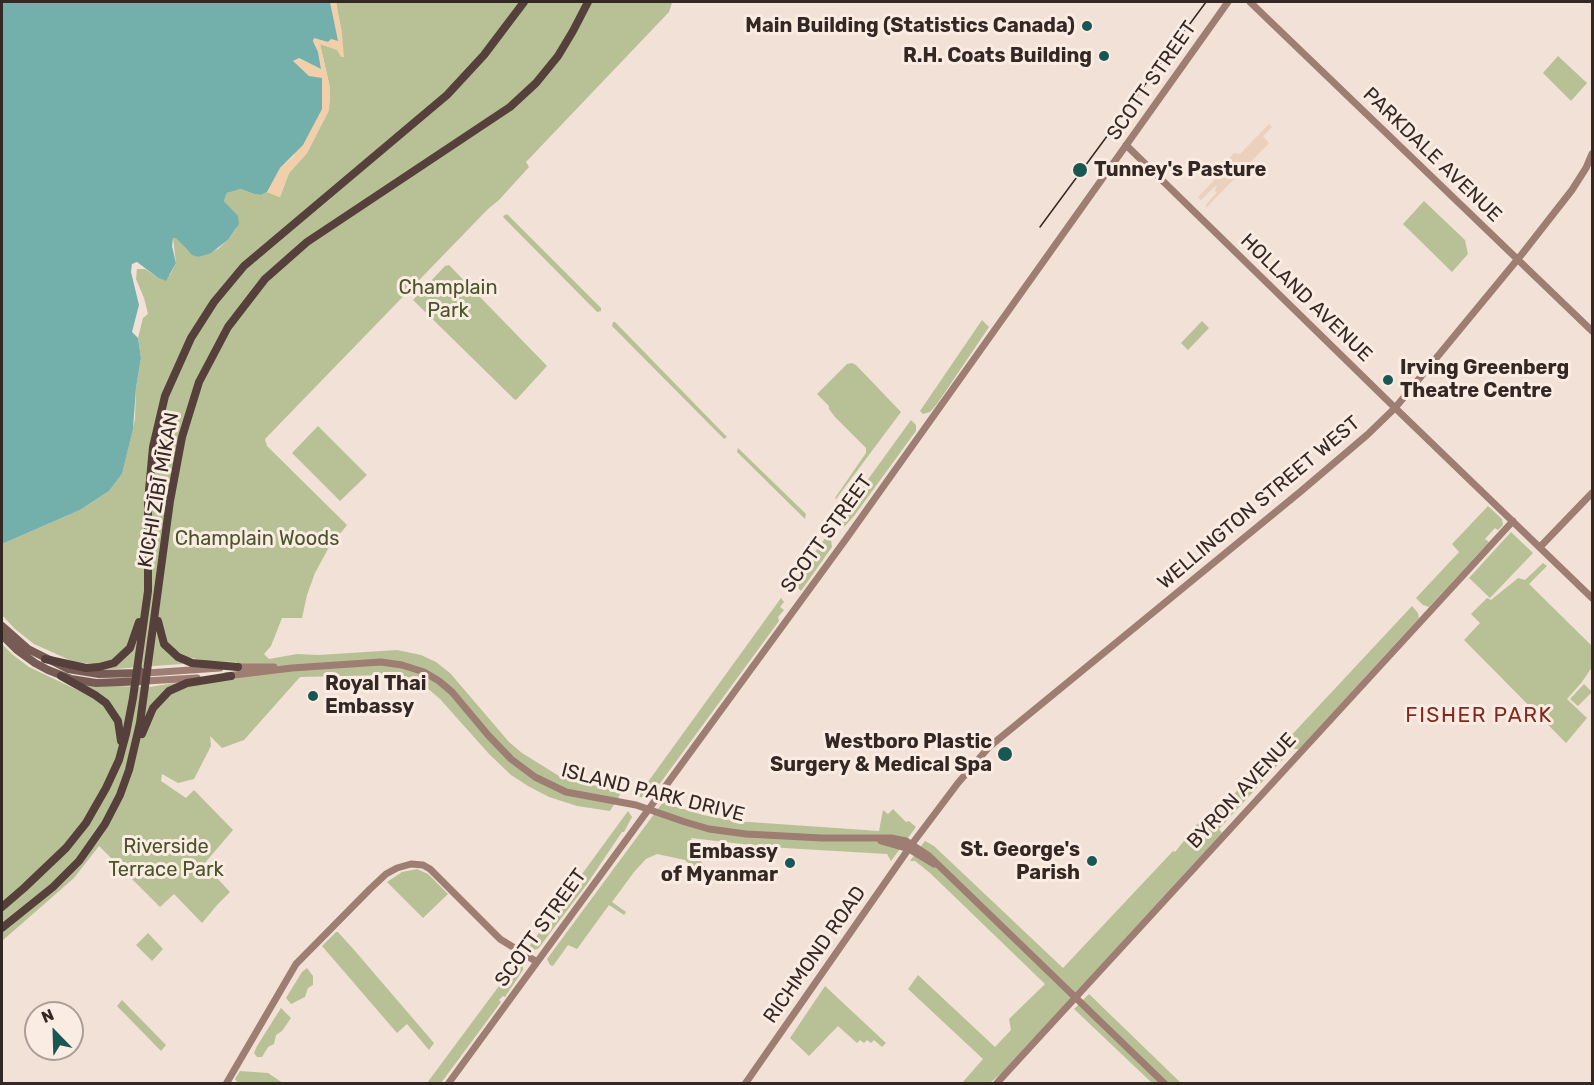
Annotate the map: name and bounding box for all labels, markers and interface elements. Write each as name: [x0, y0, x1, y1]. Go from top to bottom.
place label: Main Building (Statistics Canada): [745, 14, 1075, 38]
street label: SCOTT STREET: [1102, 17, 1202, 145]
marker: Main Building (Statistics Canada): [1080, 19, 1094, 33]
place label: R.H. Coats Building: [903, 44, 1092, 68]
marker: R.H. Coats Building: [1097, 49, 1111, 63]
street label: PARKDALE AVENUE: [1358, 83, 1506, 227]
place label: Tunney's Pasture: [1094, 158, 1266, 182]
marker: Tunney's Pasture: [1071, 161, 1089, 179]
street label: HOLLAND AVENUE: [1235, 229, 1377, 367]
park label: Champlain Park: [398, 276, 498, 323]
place label: Irving Greenberg Theatre Centre: [1400, 356, 1569, 403]
marker: Irving Greenberg Theatre Centre: [1381, 373, 1395, 387]
street label: KICHI ZĪBĪ MĪKAN: [134, 410, 184, 570]
street label: WELLINGTON STREET WEST: [1153, 411, 1365, 595]
street label: SCOTT STREET: [776, 470, 878, 598]
park label: Champlain Woods: [175, 527, 339, 551]
place label: Royal Thai Embassy: [325, 672, 427, 719]
marker: Royal Thai Embassy: [306, 689, 320, 703]
district label: FISHER PARK: [1405, 703, 1553, 729]
street label: BYRON AVENUE: [1182, 728, 1302, 854]
place label: Westboro Plastic Surgery & Medical Spa: [770, 730, 992, 777]
marker: Westboro Plastic Surgery & Medical Spa: [996, 745, 1014, 763]
street label: ISLAND PARK DRIVE: [559, 759, 747, 827]
park label: Riverside Terrace Park: [108, 835, 224, 882]
place label: St. George's Parish: [960, 838, 1080, 885]
place label: Embassy of Myanmar: [661, 840, 778, 887]
marker: St. George's Parish: [1085, 854, 1099, 868]
marker: Embassy of Myanmar: [783, 856, 797, 870]
street label: SCOTT STREET: [490, 864, 592, 992]
street label: RICHMOND ROAD: [759, 882, 871, 1028]
north arrow: [24, 1001, 84, 1061]
text: N: [39, 1005, 57, 1027]

